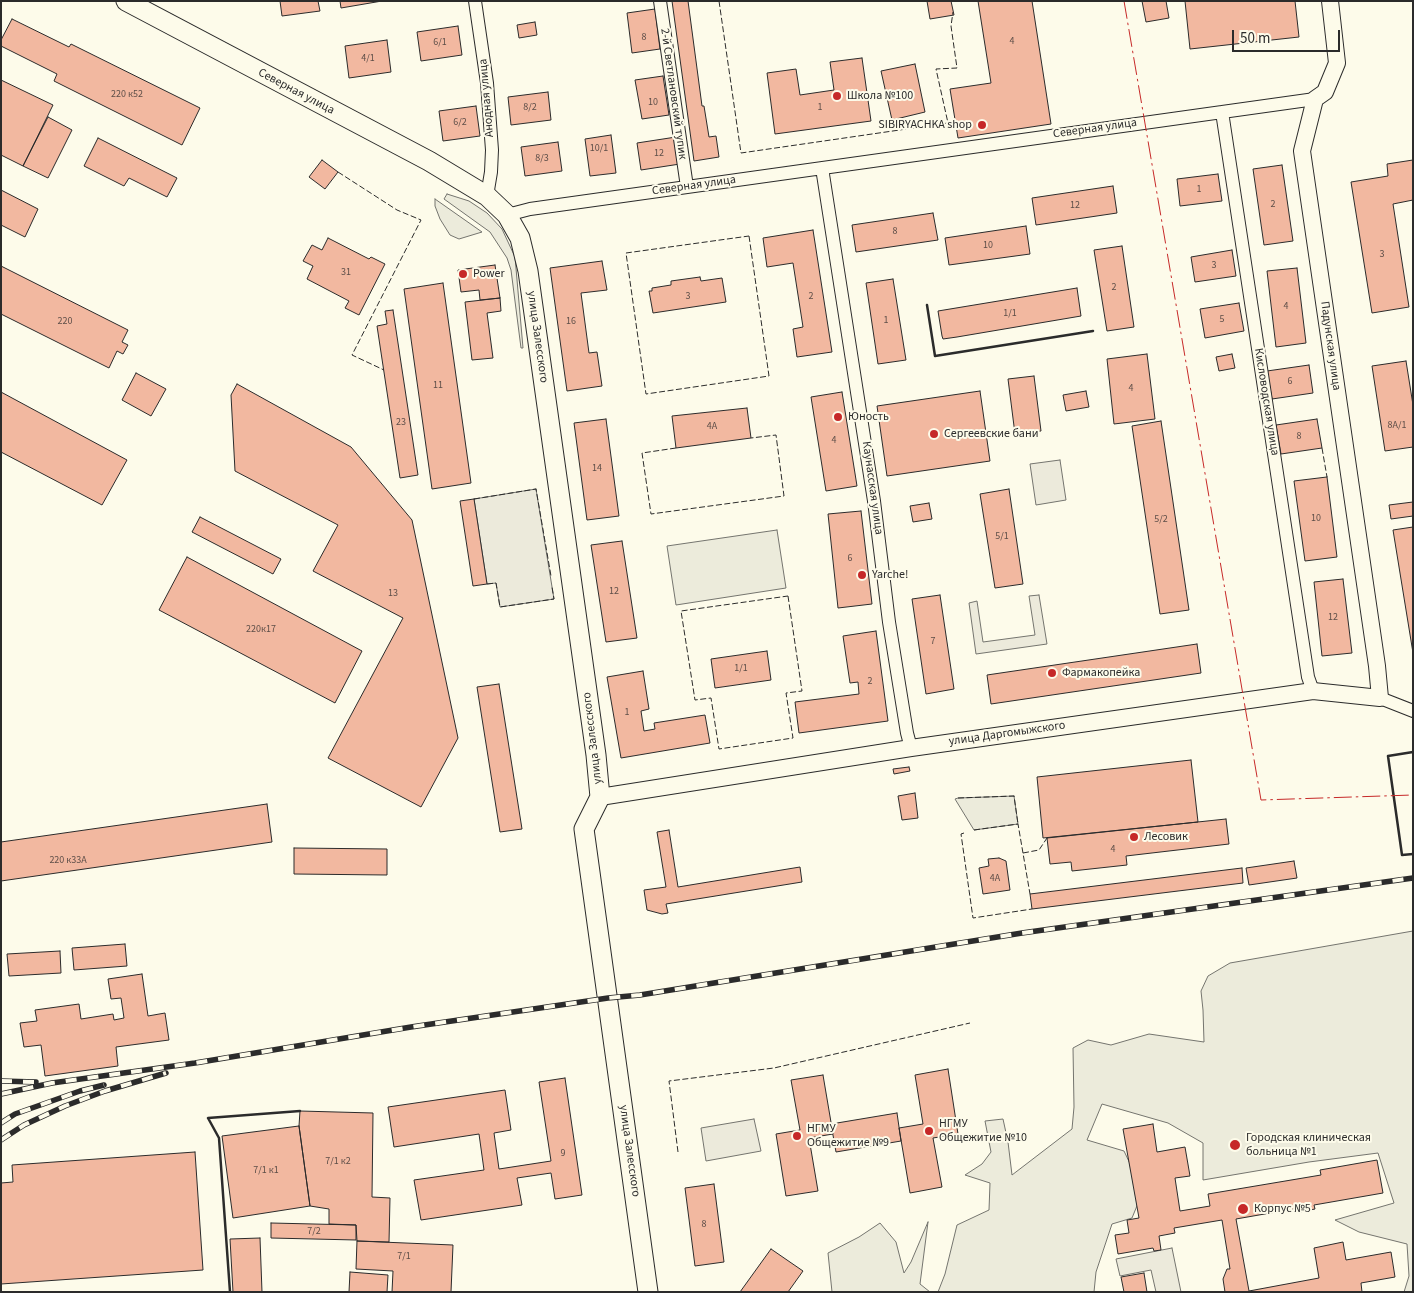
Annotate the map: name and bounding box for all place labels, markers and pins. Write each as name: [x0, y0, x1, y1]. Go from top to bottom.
place label: Школа №100: [847, 89, 913, 103]
marker: Школа №100: [831, 90, 843, 102]
place label: SIBIRYACHKA shop: [878, 118, 972, 132]
marker: SIBIRYACHKA shop: [976, 119, 988, 131]
place label: Power: [473, 267, 505, 281]
marker: Power: [457, 268, 469, 280]
place label: Юность: [848, 410, 889, 424]
marker: Юность: [832, 411, 844, 423]
place label: Сергеевские бани: [944, 427, 1038, 441]
marker: Сергеевские бани: [928, 428, 940, 440]
place label: Yarche!: [872, 568, 908, 582]
marker: Yarche!: [856, 569, 868, 581]
place label: Фармакопейка: [1062, 666, 1140, 680]
marker: Фармакопейка: [1046, 667, 1058, 679]
place label: Лесовик: [1144, 830, 1188, 844]
marker: Лесовик: [1128, 831, 1140, 843]
place label: НГМУ Общежитие №10: [939, 1117, 1027, 1145]
place label: НГМУ Общежитие №9: [807, 1122, 889, 1150]
marker: НГМУ Общежитие №10: [923, 1125, 935, 1137]
marker: НГМУ Общежитие №9: [791, 1130, 803, 1142]
place label: Городская клиническая больница №1: [1246, 1131, 1371, 1159]
marker: Городская клиническая больница №1: [1228, 1138, 1242, 1152]
marker: Корпус №5: [1236, 1202, 1250, 1216]
place label: Корпус №5: [1254, 1202, 1311, 1216]

